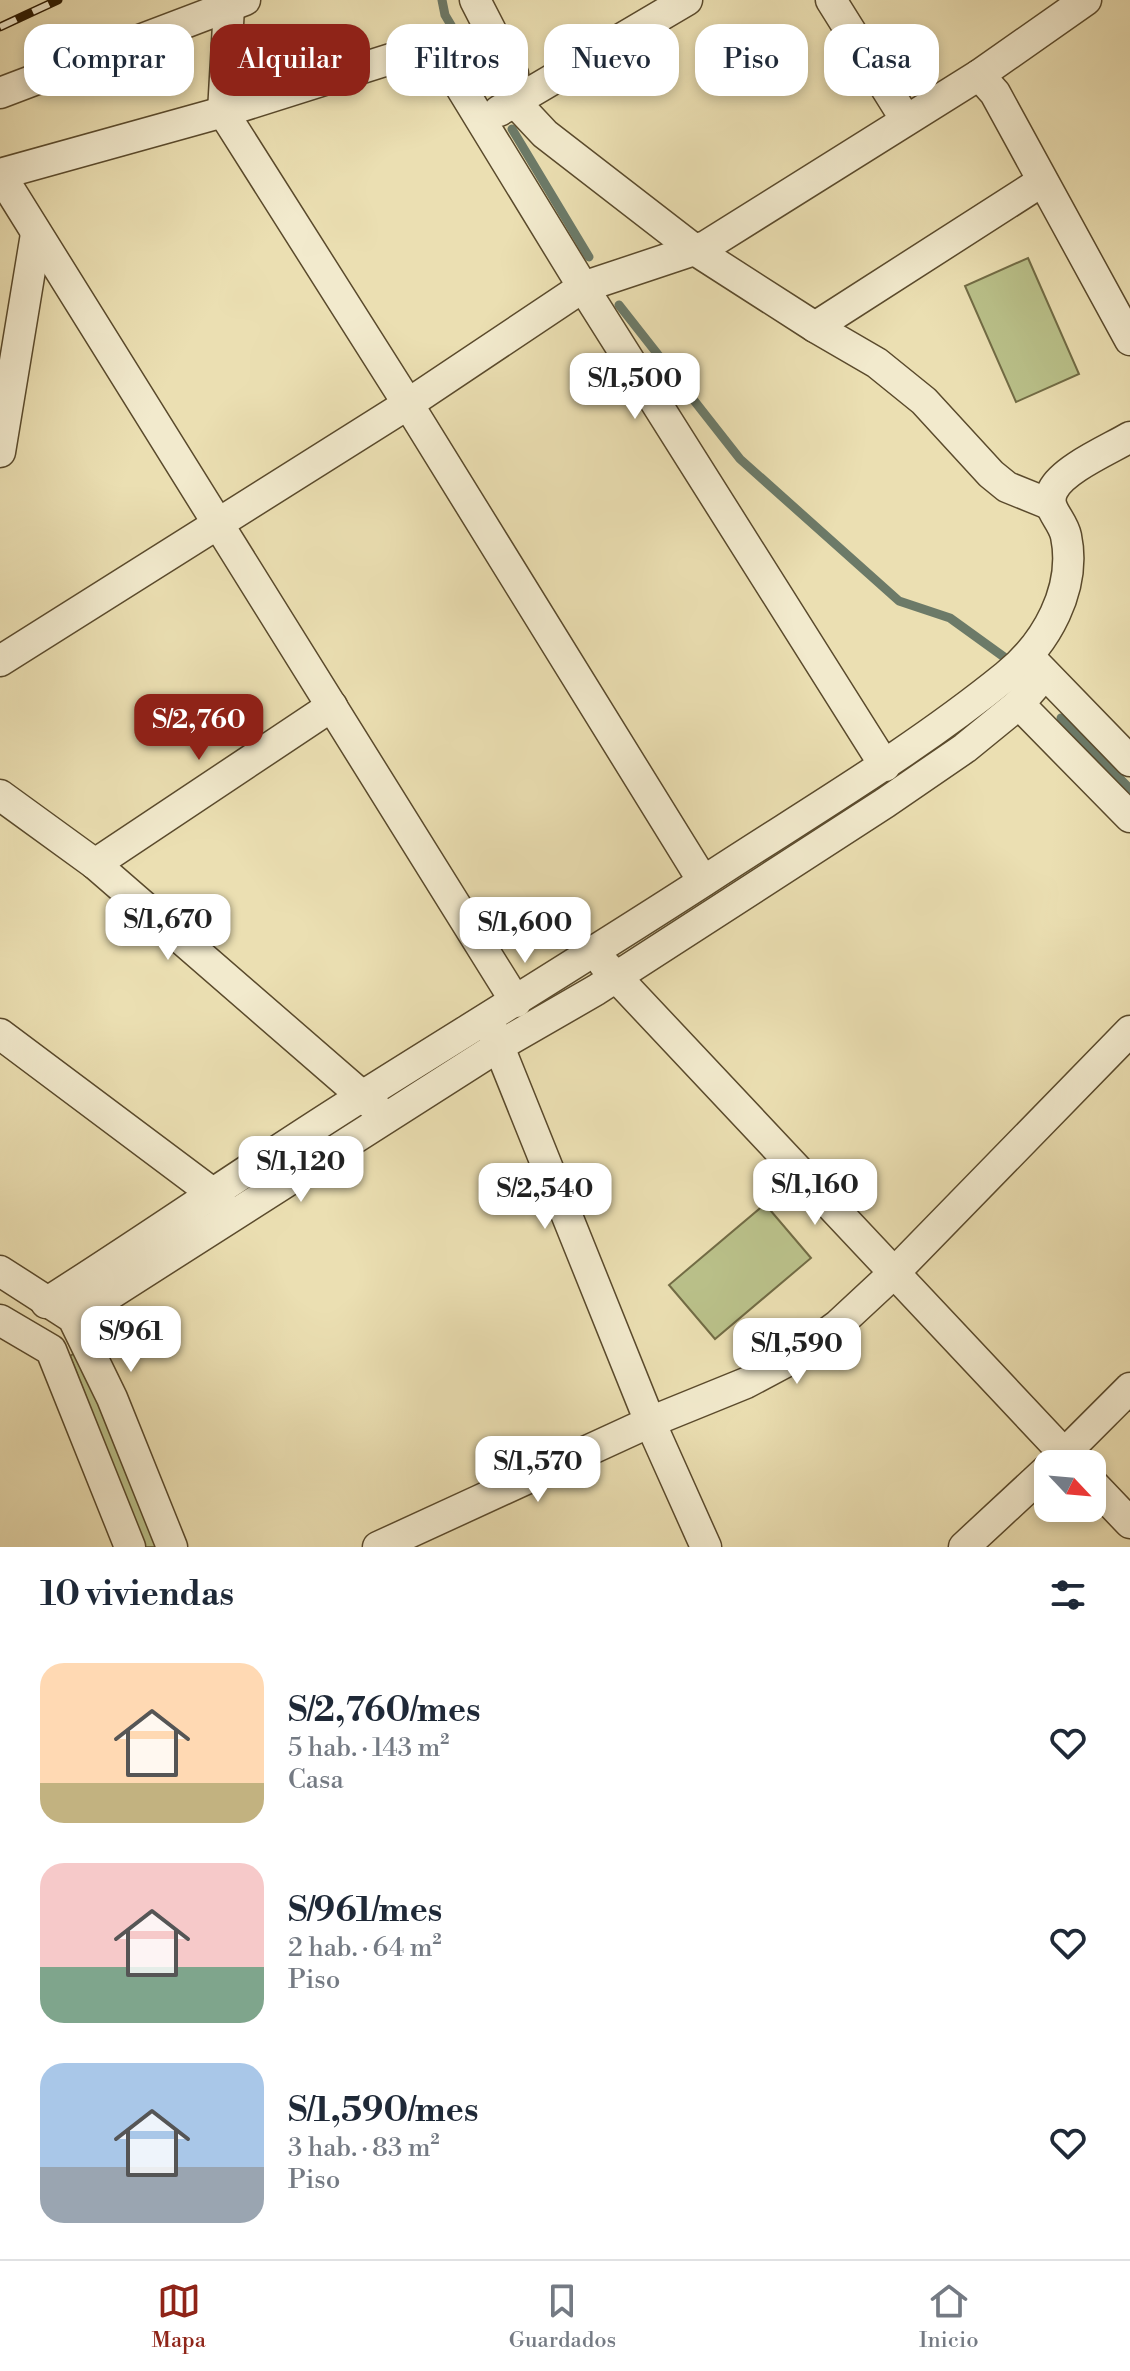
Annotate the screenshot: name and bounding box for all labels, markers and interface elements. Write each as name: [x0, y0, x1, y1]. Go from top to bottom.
chip: Comprar: [24, 24, 194, 96]
chip: Alquilar: [210, 24, 370, 96]
chip: Filtros: [386, 24, 528, 96]
chip: Nuevo: [544, 24, 679, 96]
chip: Piso: [695, 24, 808, 96]
chip: Casa: [824, 24, 939, 96]
pin: S/1,500: [561, 353, 709, 421]
text: S/1,500: [588, 363, 682, 395]
pin: S/2,760: [125, 694, 273, 762]
text: S/2,760: [152, 704, 246, 736]
pin: S/1,670: [94, 894, 242, 962]
pin: S/1,600: [451, 897, 599, 965]
text: S/1,670: [123, 904, 213, 936]
text: S/1,600: [478, 907, 572, 939]
pin: S/1,120: [227, 1136, 375, 1204]
text: S/1,120: [257, 1146, 346, 1178]
pin: S/1,160: [741, 1159, 889, 1227]
pin: S/2,540: [471, 1163, 619, 1231]
text: S/1,160: [771, 1169, 859, 1201]
text: S/2,540: [497, 1173, 593, 1205]
pin: S/961: [75, 1306, 187, 1374]
text: S/961: [99, 1316, 163, 1348]
pin: S/1,590: [723, 1318, 871, 1386]
text: S/1,590: [751, 1328, 843, 1360]
pin: S/1,570: [464, 1436, 612, 1504]
text: S/1,570: [493, 1446, 583, 1478]
north arrow: [1034, 1450, 1106, 1522]
map controls: [1034, 1450, 1106, 1522]
icon: filters: [1046, 1573, 1090, 1617]
text: 10 viviendas: [40, 1574, 234, 1616]
text: S/2,760/mes: [288, 1690, 480, 1732]
icon: home: [104, 1695, 200, 1791]
icon: heart: [1046, 1721, 1090, 1765]
text: 5 hab. · 143 m²: [288, 1732, 449, 1764]
text: Casa: [288, 1764, 344, 1796]
text: S/961/mes: [288, 1890, 442, 1932]
icon: home: [104, 1895, 200, 1991]
icon: heart: [1046, 1921, 1090, 1965]
text: 2 hab. · 64 m²: [288, 1932, 442, 1964]
text: Piso: [288, 1964, 340, 1996]
text: S/1,590/mes: [288, 2090, 478, 2132]
icon: home: [104, 2095, 200, 2191]
icon: heart: [1046, 2121, 1090, 2165]
text: 3 hab. · 83 m²: [288, 2132, 440, 2164]
text: Piso: [288, 2164, 340, 2196]
tab: Mapa: [151, 2279, 206, 2354]
tab: Guardados: [509, 2279, 616, 2354]
tab: Inicio: [919, 2279, 979, 2354]

